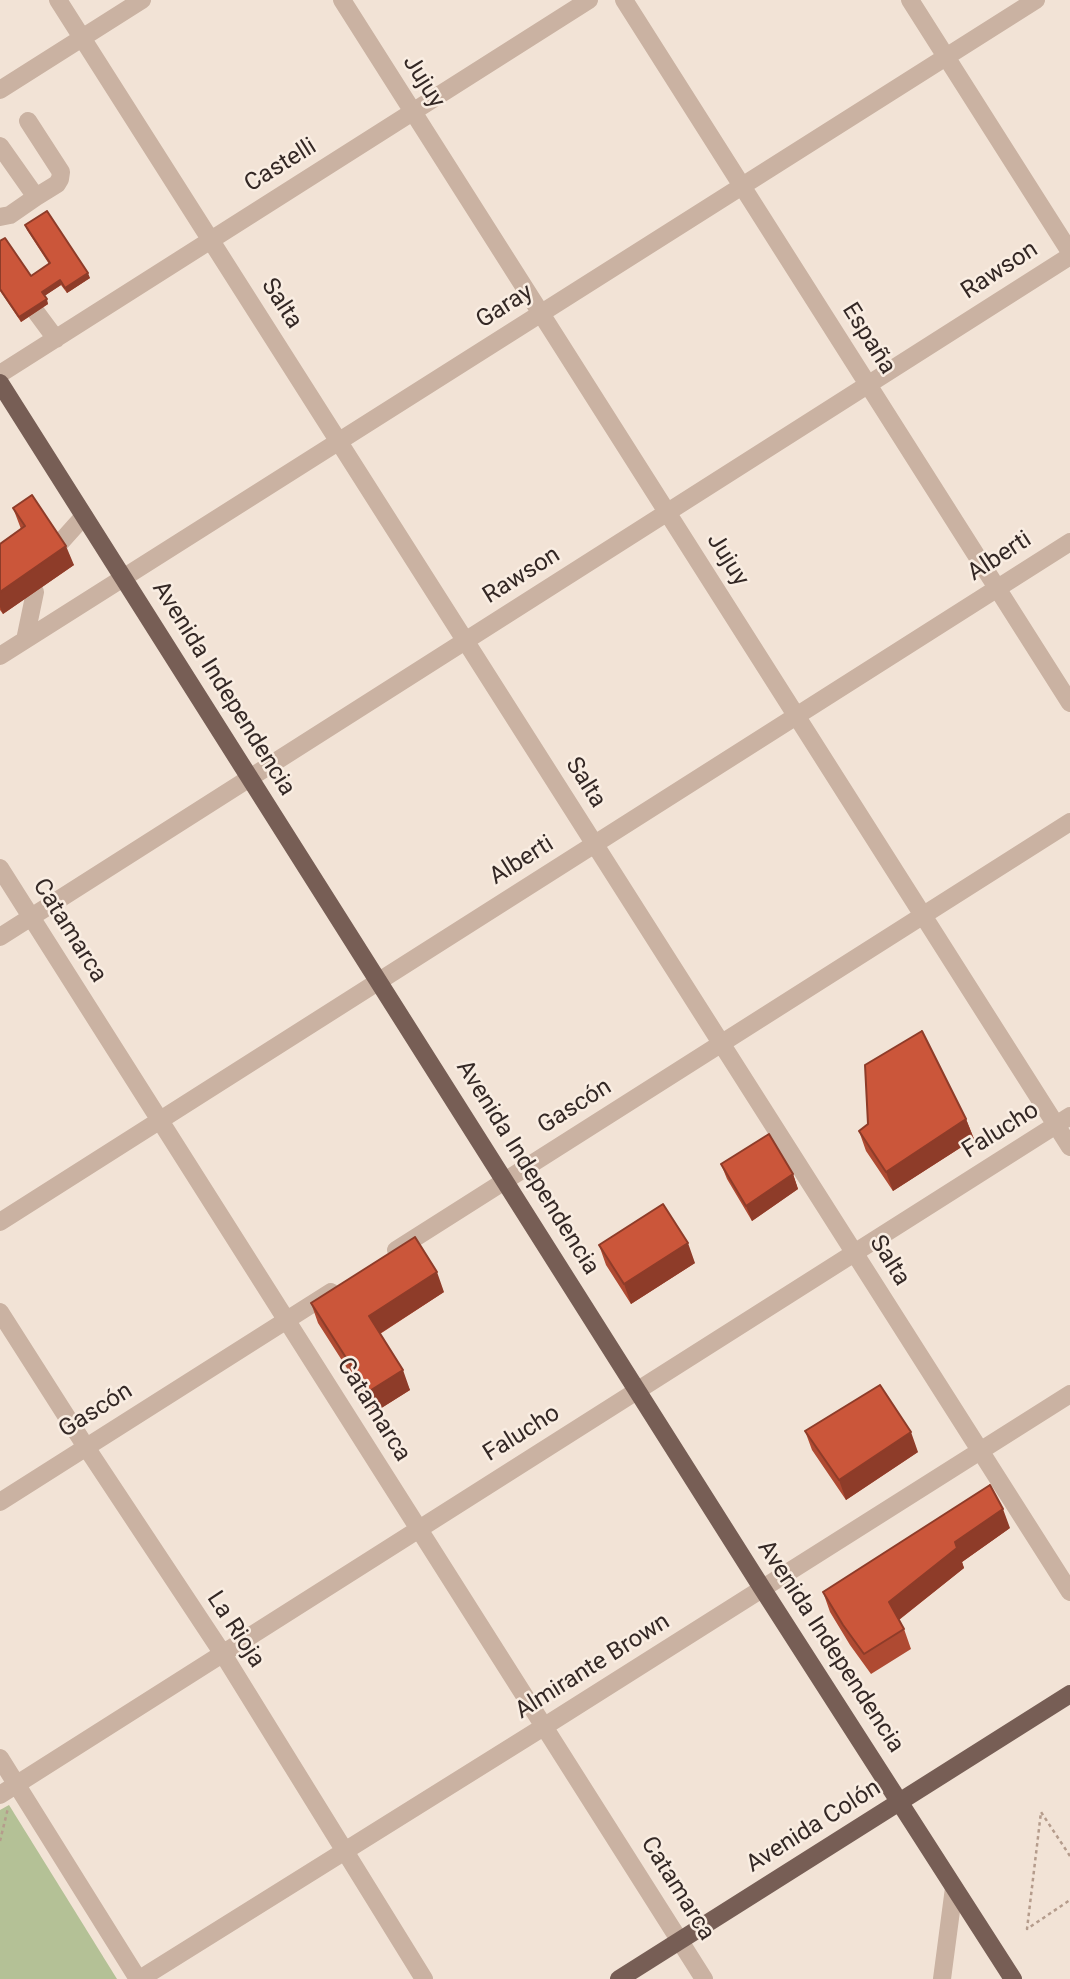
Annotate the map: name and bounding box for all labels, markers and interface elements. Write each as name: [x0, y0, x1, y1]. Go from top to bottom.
street label: Jujuy: [396, 50, 450, 114]
street label: Castelli: [240, 133, 322, 199]
street label: Rawson: [956, 236, 1044, 306]
street label: Salta: [254, 273, 308, 335]
street label: Garay: [471, 279, 539, 335]
street label: España: [835, 298, 901, 380]
street label: Alberti: [963, 526, 1037, 588]
street label: Jujuy: [700, 528, 754, 592]
street label: Rawson: [478, 541, 566, 611]
street label: Avenida Independencia: [145, 576, 301, 802]
street label: Salta: [558, 752, 612, 814]
street label: Alberti: [485, 830, 559, 892]
street label: Catamarca: [26, 874, 112, 988]
street label: Avenida Independencia: [449, 1055, 605, 1281]
street label: Gascón: [533, 1073, 617, 1141]
street label: Falucho: [958, 1096, 1044, 1166]
street label: Salta: [862, 1230, 916, 1292]
street label: Catamarca: [330, 1353, 416, 1467]
street label: Gascón: [54, 1377, 138, 1445]
street label: Falucho: [479, 1399, 565, 1469]
street label: Avenida Independencia: [751, 1535, 909, 1759]
street label: La Rioja: [200, 1586, 270, 1674]
street label: Almirante Brown: [510, 1608, 676, 1726]
street label: Avenida Colón: [741, 1774, 887, 1880]
street label: Catamarca: [634, 1832, 720, 1946]

